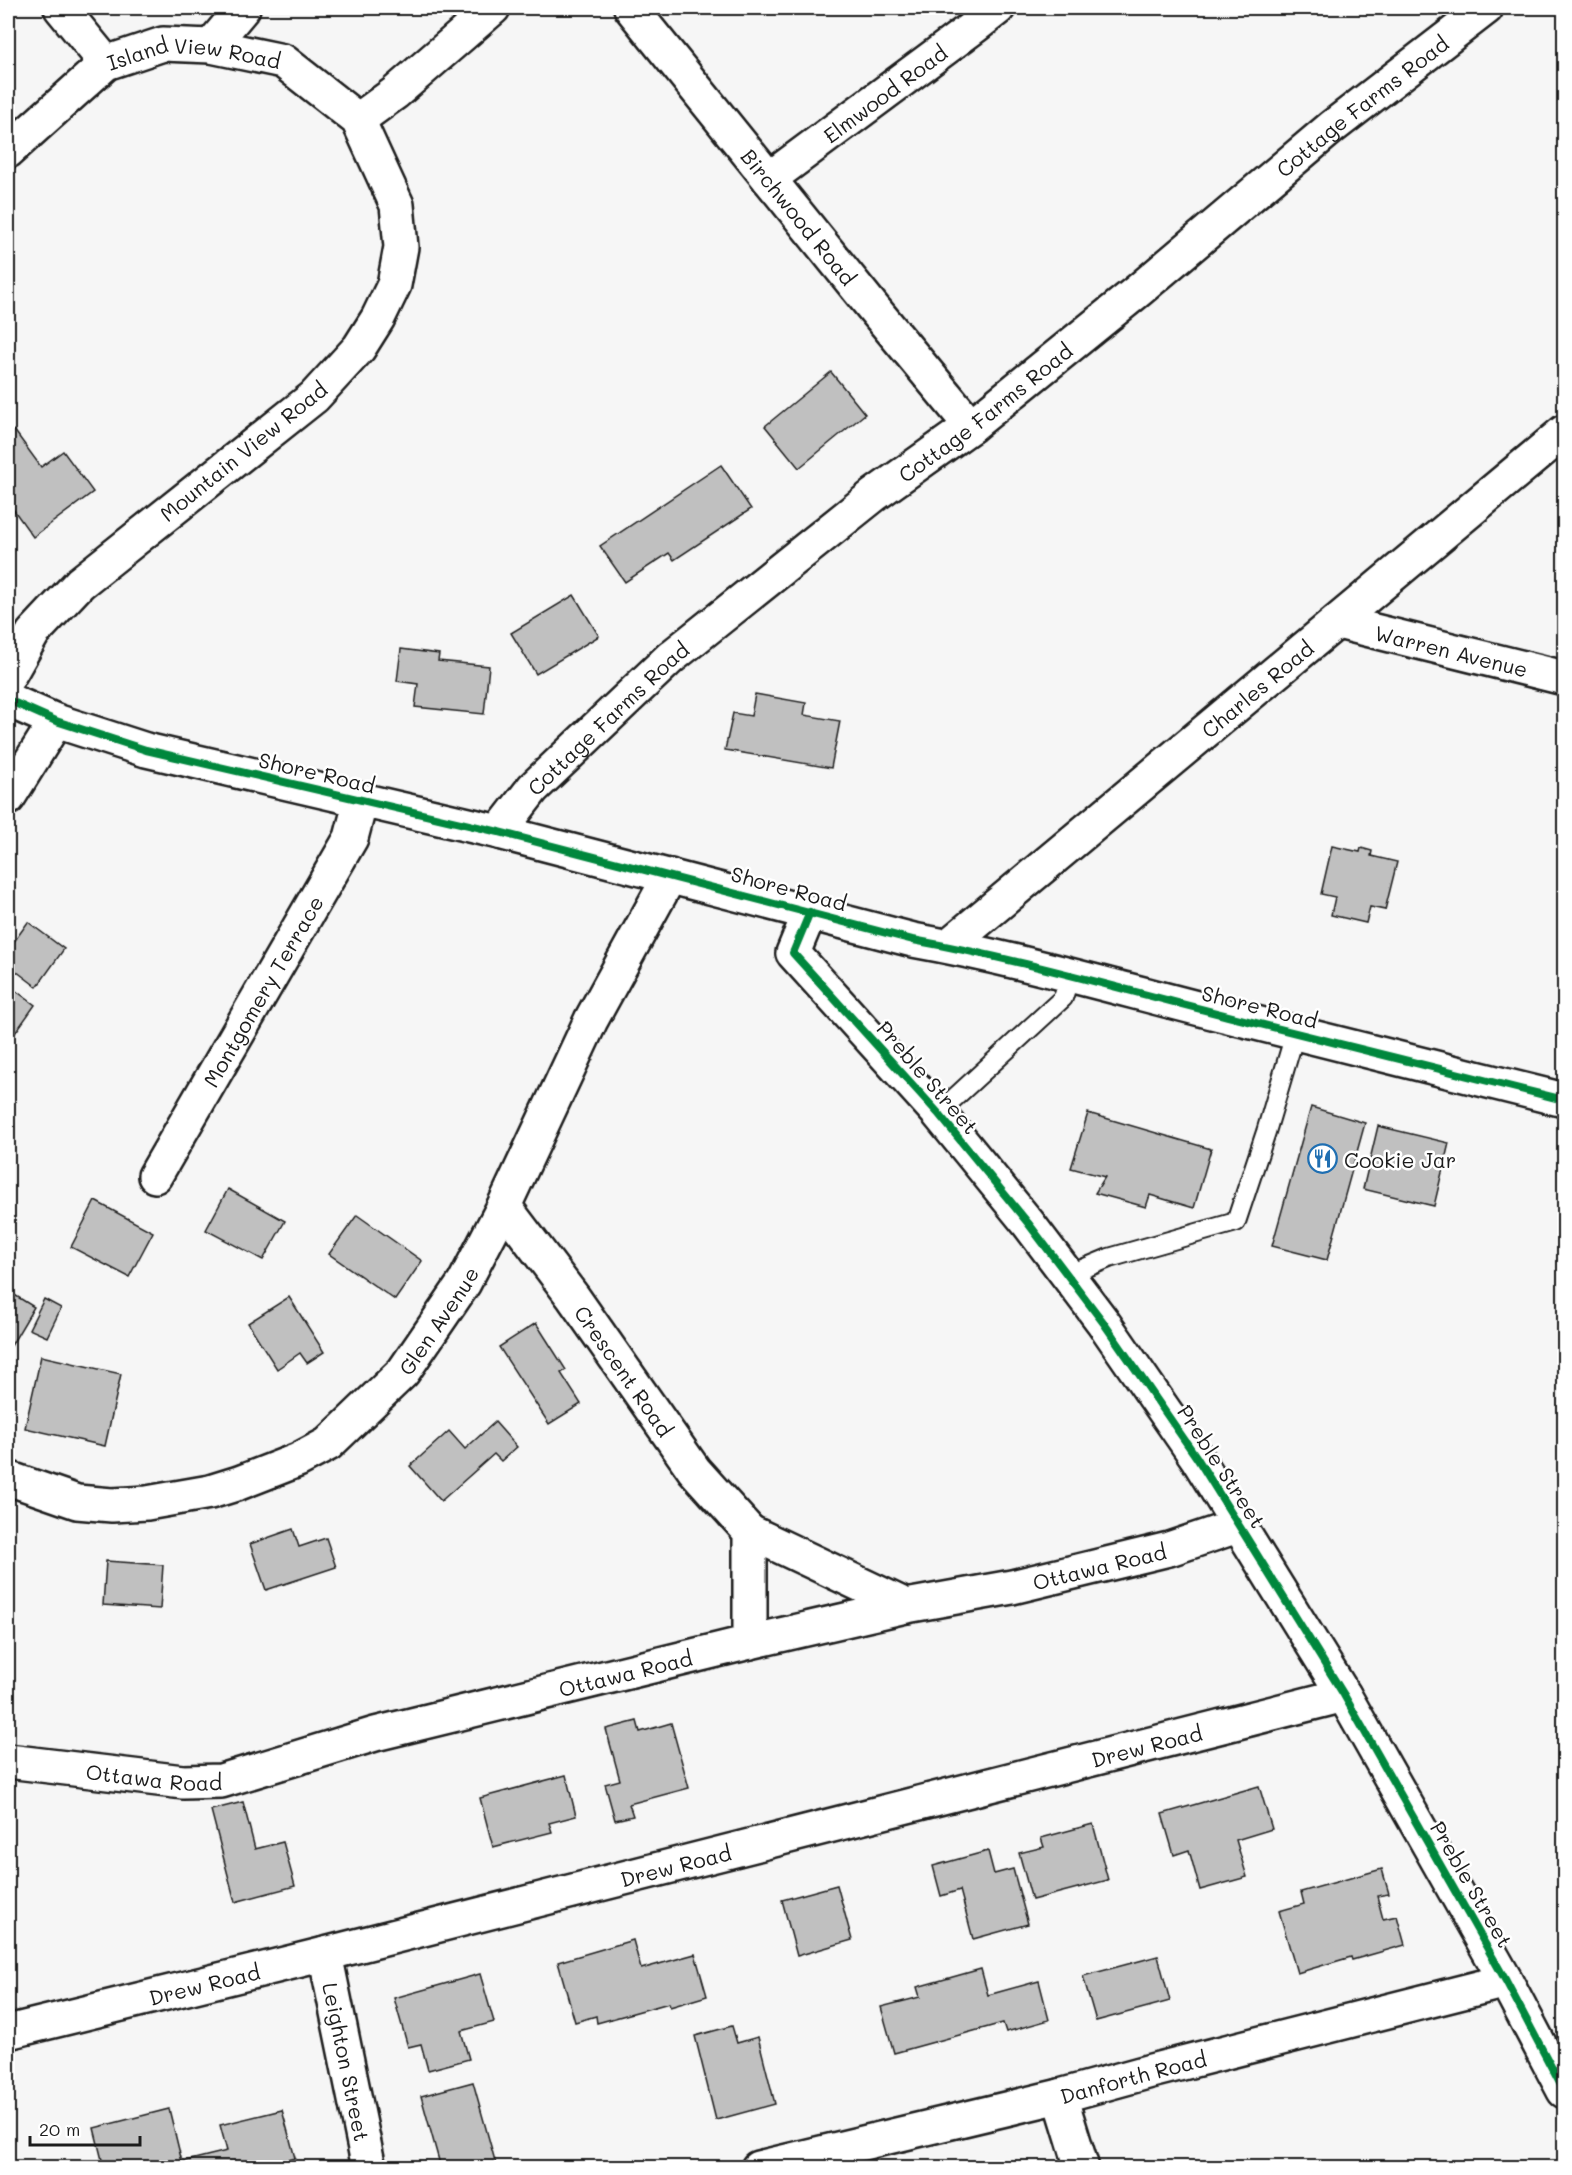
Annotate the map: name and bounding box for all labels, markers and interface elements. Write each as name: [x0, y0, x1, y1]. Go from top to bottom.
street label: Cottage Farms Road: [1270, 29, 1453, 182]
street label: Island View Road: [103, 30, 283, 75]
street label: Elmwood Road: [817, 38, 952, 148]
street label: Birchwood Road: [736, 143, 863, 290]
street label: Cottage Farms Road: [892, 336, 1077, 487]
street label: Mountain View Road: [154, 375, 332, 527]
street label: Warren Avenue: [1372, 618, 1531, 682]
street label: Charles Road: [1195, 634, 1318, 743]
street label: Cottage Farms Road: [521, 635, 694, 800]
street label: Shore Road: [256, 745, 378, 799]
street label: Shore Road: [728, 860, 850, 916]
street label: Montgomery Terrace: [196, 890, 328, 1092]
street label: Shore Road: [1199, 979, 1321, 1033]
street label: Preble Street: [871, 1015, 985, 1139]
restaurant icon: Cookie Jar: [1307, 1143, 1339, 1175]
place label: Cookie Jar: [1344, 1146, 1456, 1173]
street label: Glen Avenue: [392, 1262, 484, 1380]
street label: Crescent Road: [569, 1300, 680, 1441]
street label: Preble Street: [1172, 1399, 1272, 1533]
street label: Ottawa Road: [1030, 1537, 1169, 1595]
street label: Ottawa Road: [556, 1643, 695, 1702]
street label: Drew Road: [1088, 1718, 1205, 1772]
street label: Ottawa Road: [84, 1757, 222, 1795]
street label: Preble Street: [1425, 1816, 1519, 1952]
street label: Drew Road: [617, 1838, 734, 1892]
street label: Drew Road: [146, 1957, 262, 2010]
street label: Leighton Street: [318, 1980, 377, 2144]
street label: Danforth Road: [1057, 2044, 1209, 2109]
scale bar: [30, 2109, 140, 2147]
text: 20 m: [39, 2117, 80, 2141]

